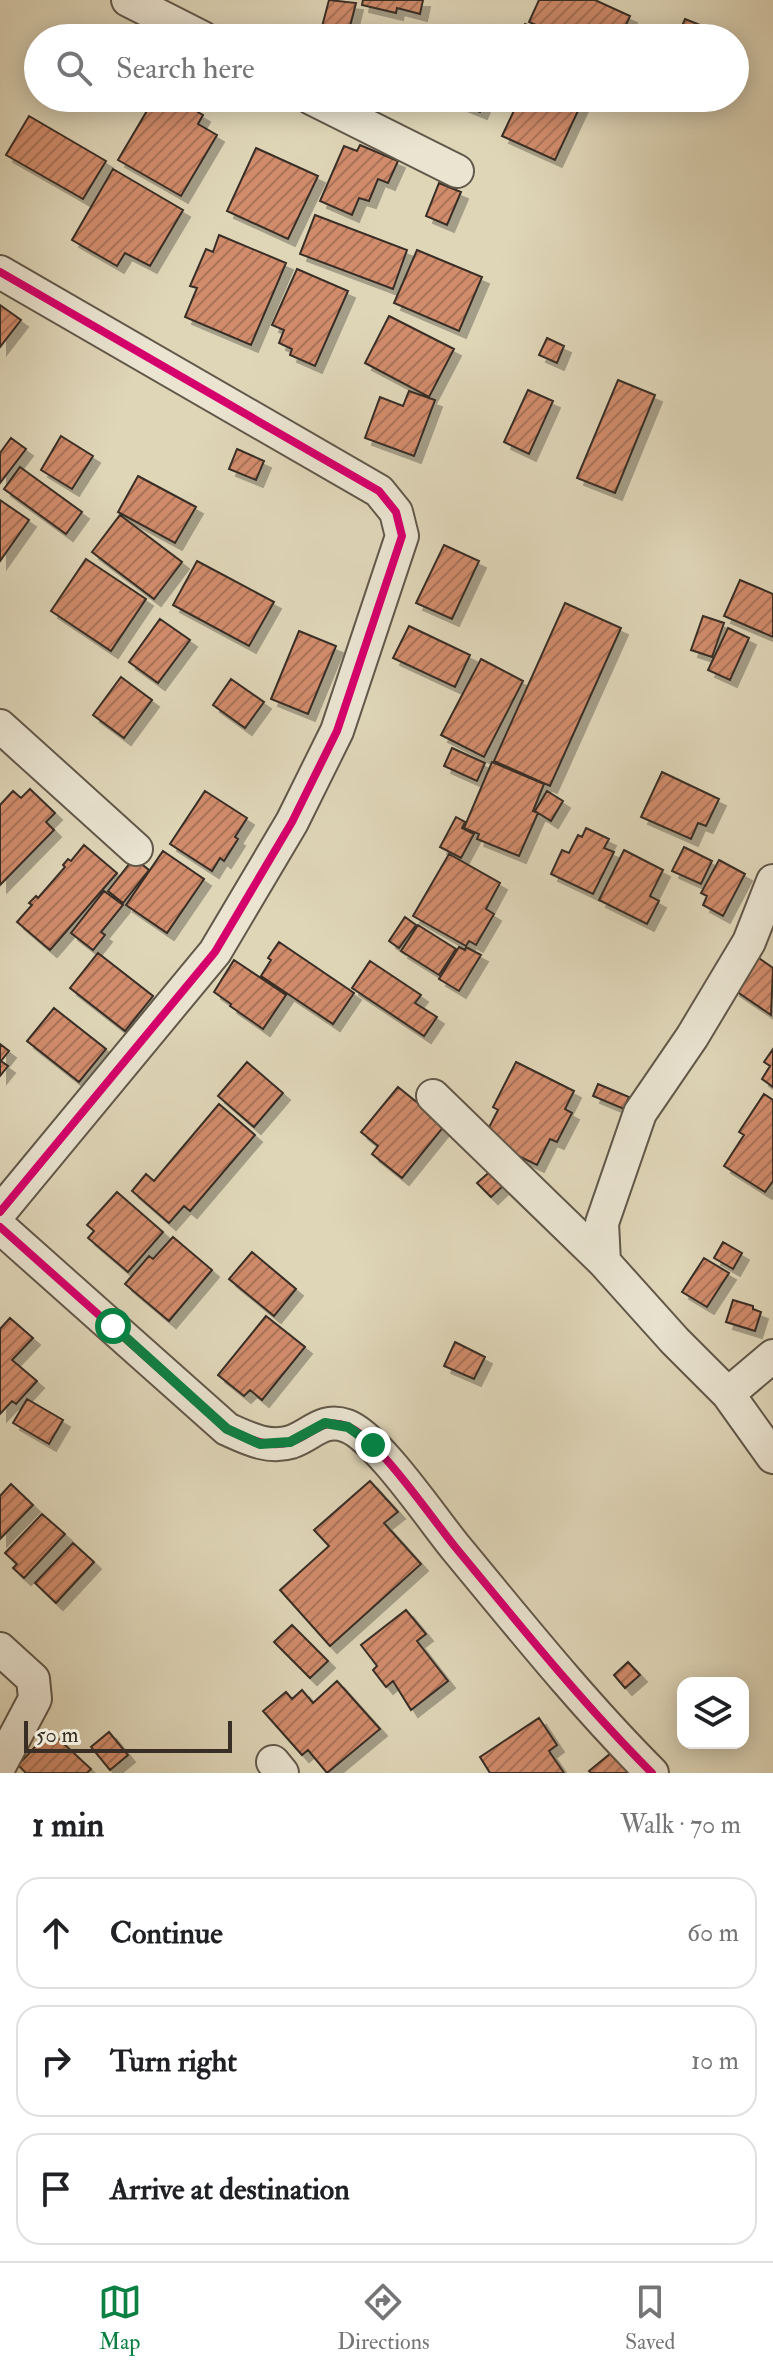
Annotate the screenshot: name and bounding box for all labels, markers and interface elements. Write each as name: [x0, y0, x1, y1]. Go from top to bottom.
search box: [24, 24, 749, 112]
icon: search: [52, 46, 96, 90]
text: Search here: [116, 50, 255, 87]
route start: [95, 1308, 131, 1344]
route end: [355, 1427, 391, 1463]
map controls: [677, 1677, 749, 1749]
button: layers: [677, 1677, 749, 1749]
scale bar: [24, 1717, 232, 1753]
text: 50 m: [36, 1721, 78, 1749]
text: 1 min: [32, 1804, 104, 1847]
text: Walk · 70 m: [620, 1809, 741, 1841]
icon: ahead: [34, 1911, 78, 1955]
text: Continue: [110, 1915, 223, 1952]
text: 60 m: [687, 1917, 739, 1949]
icon: right: [34, 2039, 78, 2083]
text: Turn right: [110, 2043, 237, 2080]
text: 10 m: [691, 2045, 739, 2077]
icon: arrive: [34, 2167, 78, 2211]
text: Arrive at destination: [110, 2171, 350, 2208]
tab: Map: [98, 2280, 142, 2356]
tab: Directions: [337, 2280, 430, 2356]
tab: Saved: [625, 2280, 675, 2356]

